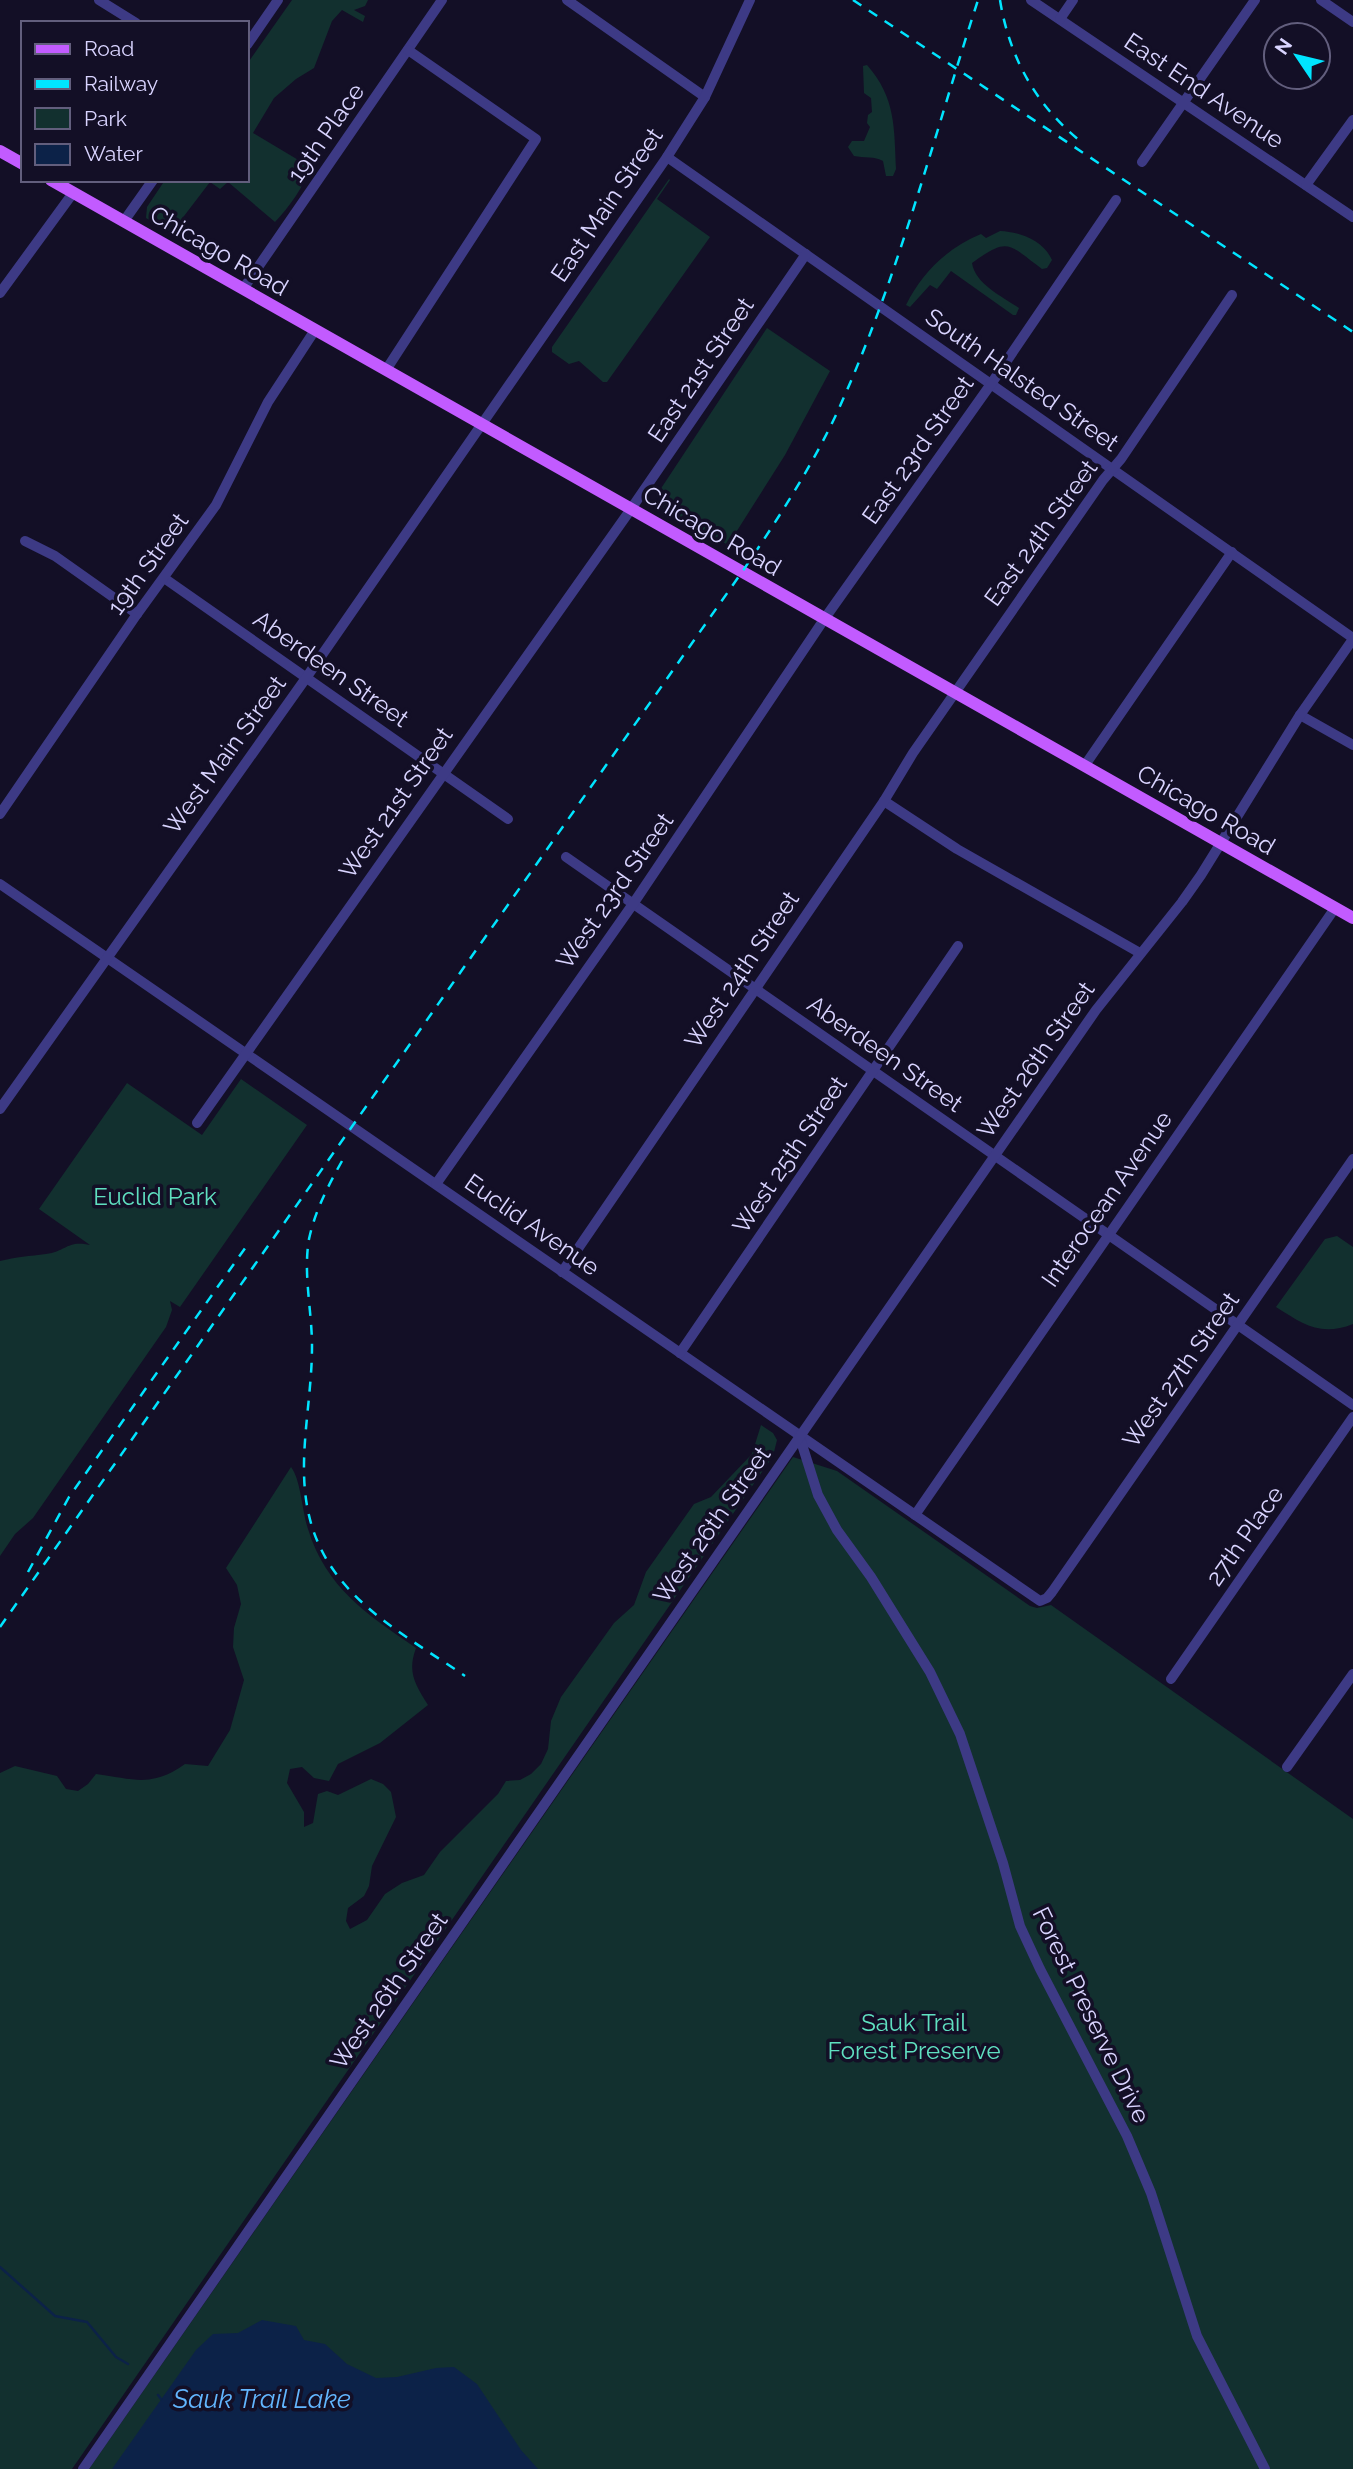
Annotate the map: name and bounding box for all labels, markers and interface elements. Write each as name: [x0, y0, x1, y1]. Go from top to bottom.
legend: [21, 21, 248, 182]
north arrow: [1262, 21, 1332, 91]
street label: East End Avenue: [1119, 26, 1290, 155]
text: N: [1270, 34, 1296, 58]
text: Road: [84, 36, 134, 61]
text: Railway: [84, 71, 158, 96]
street label: 19th Place: [281, 78, 370, 188]
text: Park: [84, 106, 127, 131]
street label: East Main Street: [544, 122, 669, 287]
text: Water: [84, 141, 143, 166]
street label: Chicago Road: [145, 199, 294, 302]
street label: East 21st Street: [641, 292, 760, 448]
street label: South Halsted Street: [920, 302, 1125, 457]
street label: East 23rd Street: [856, 370, 979, 529]
street label: East 24th Street: [978, 454, 1103, 611]
street label: Chicago Road: [638, 479, 787, 582]
street label: 19th Street: [101, 507, 194, 620]
street label: Aberdeen Street: [248, 604, 415, 733]
street label: West Main Street: [157, 670, 292, 840]
street label: West 21st Street: [333, 721, 459, 884]
street label: Chicago Road: [1132, 758, 1281, 861]
street label: West 23rd Street: [550, 807, 679, 975]
street label: West 24th Street: [678, 885, 805, 1054]
street label: West 26th Street: [971, 976, 1101, 1144]
street label: Aberdeen Street: [802, 989, 969, 1118]
street label: West 25th Street: [726, 1070, 853, 1239]
street label: Interocean Avenue: [1035, 1105, 1178, 1292]
street label: Euclid Avenue: [459, 1167, 605, 1282]
park label: Euclid Park: [93, 1182, 217, 1211]
street label: West 27th Street: [1116, 1286, 1245, 1453]
street label: West 26th Street: [647, 1441, 777, 1609]
street label: 27th Place: [1200, 1480, 1290, 1591]
street label: Forest Preserve Drive: [1027, 1902, 1156, 2127]
street label: West 26th Street: [324, 1907, 454, 2075]
park label: Sauk Trail Forest Preserve: [827, 2008, 1001, 2065]
water label: Sauk Trail Lake: [172, 2384, 351, 2414]

